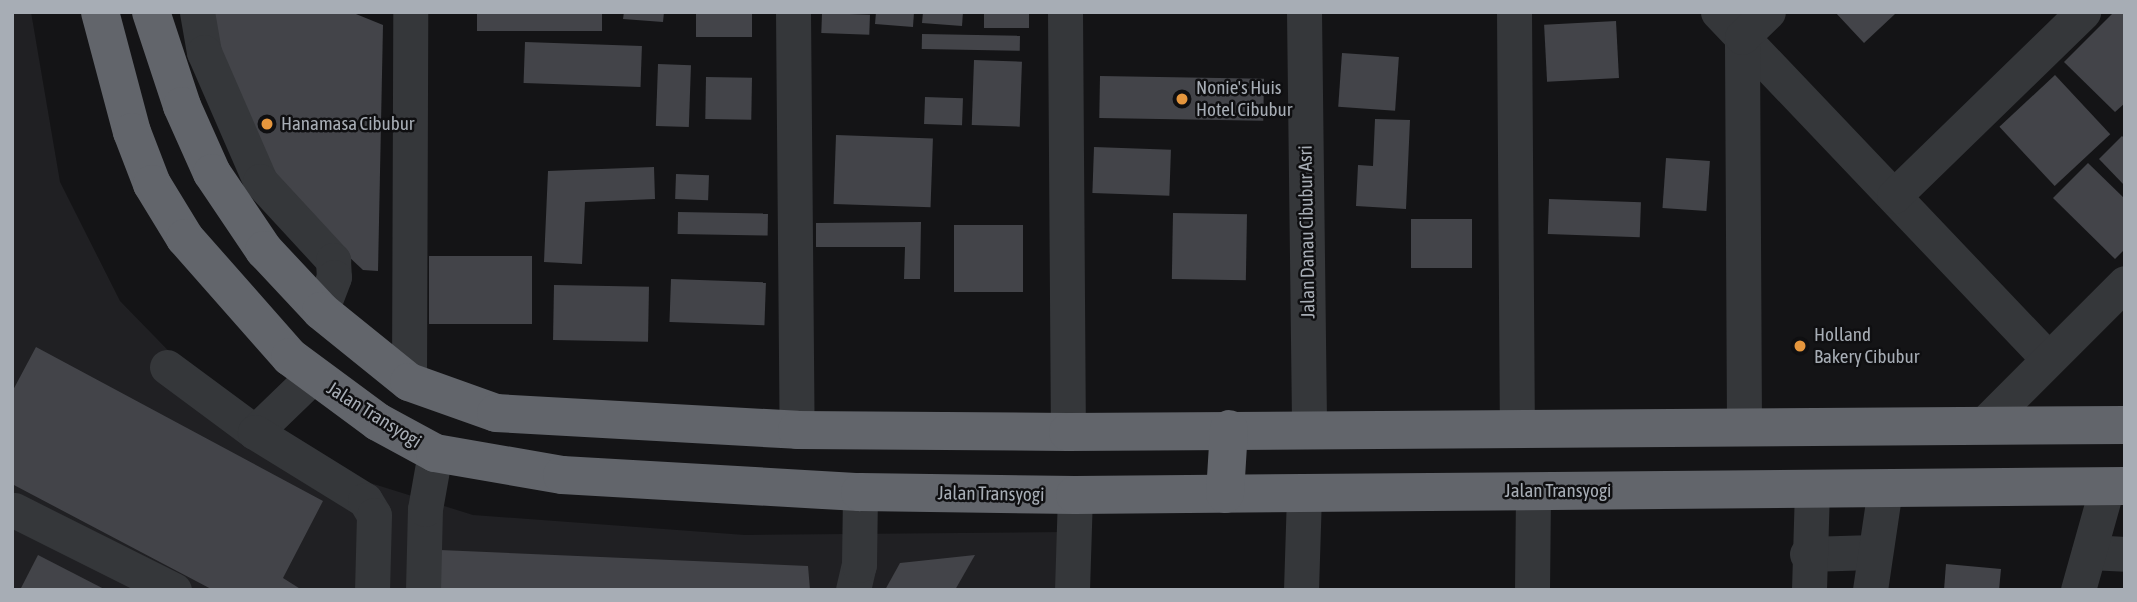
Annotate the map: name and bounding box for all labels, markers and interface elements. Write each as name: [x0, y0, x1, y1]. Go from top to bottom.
place label: Nonie's Huis Hotel Cibubur: [1196, 77, 1292, 121]
marker: Nonie's Huis Hotel Cibubur: [1174, 91, 1190, 107]
place label: Hanamasa Cibubur: [281, 113, 414, 135]
marker: Hanamasa Cibubur: [259, 116, 275, 132]
street label: Jalan Danau Cibubur Asri: [1294, 145, 1320, 319]
place label: Holland Bakery Cibubur: [1814, 324, 1919, 368]
marker: Holland Bakery Cibubur: [1792, 338, 1808, 354]
street label: Jalan Transyogi: [323, 377, 425, 453]
street label: Jalan Transyogi: [1505, 480, 1611, 502]
street label: Jalan Transyogi: [937, 482, 1045, 506]

